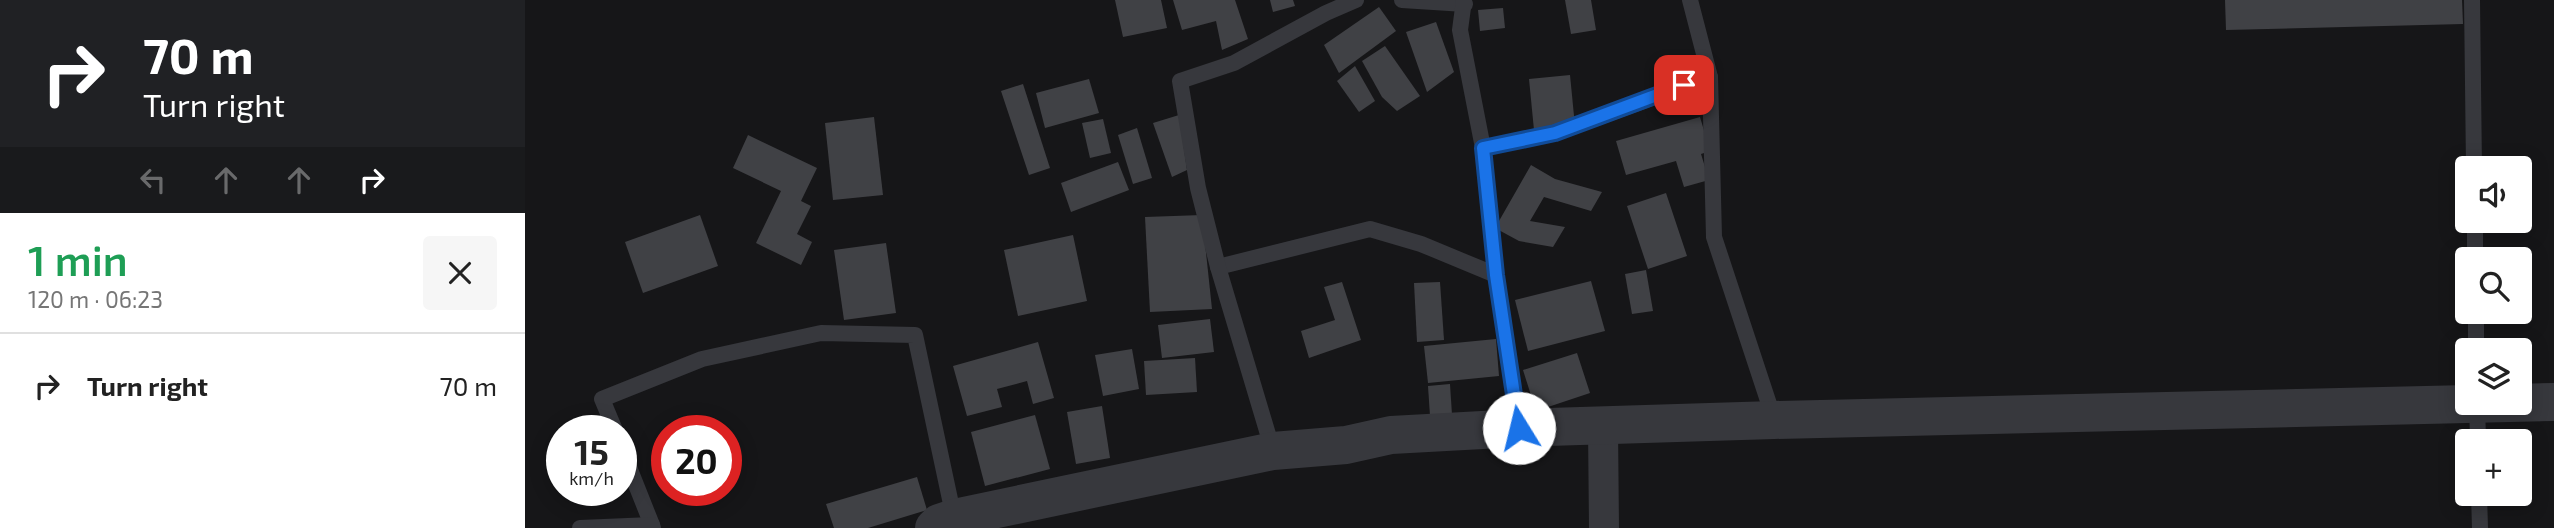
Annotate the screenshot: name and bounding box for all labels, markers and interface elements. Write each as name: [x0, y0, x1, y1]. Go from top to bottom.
text: 70 m: [143, 25, 254, 84]
icon: right: [28, 28, 119, 119]
pin: [1654, 55, 1714, 115]
icon: arrive: [1665, 66, 1703, 104]
text: Turn right: [143, 85, 285, 123]
map controls: [2455, 156, 2532, 506]
button: sound: [2455, 156, 2532, 233]
icon: left: [134, 161, 172, 199]
icon: ahead: [207, 161, 245, 199]
icon: ahead: [280, 161, 318, 199]
icon: right: [353, 161, 391, 199]
text: 1 min: [28, 234, 128, 284]
button: close: [423, 236, 497, 310]
button: search: [2455, 247, 2532, 324]
text: 120 m · 06:23: [28, 285, 163, 313]
button: layers: [2455, 338, 2532, 415]
icon: right: [28, 367, 66, 405]
text: Turn right: [87, 370, 208, 401]
text: 70 m: [439, 370, 497, 401]
position arrow: [1482, 391, 1556, 465]
speed limit sign: 20: [651, 415, 742, 506]
button: +: [2455, 429, 2532, 506]
text: 15: [574, 430, 609, 472]
text: km/h: [569, 467, 614, 489]

